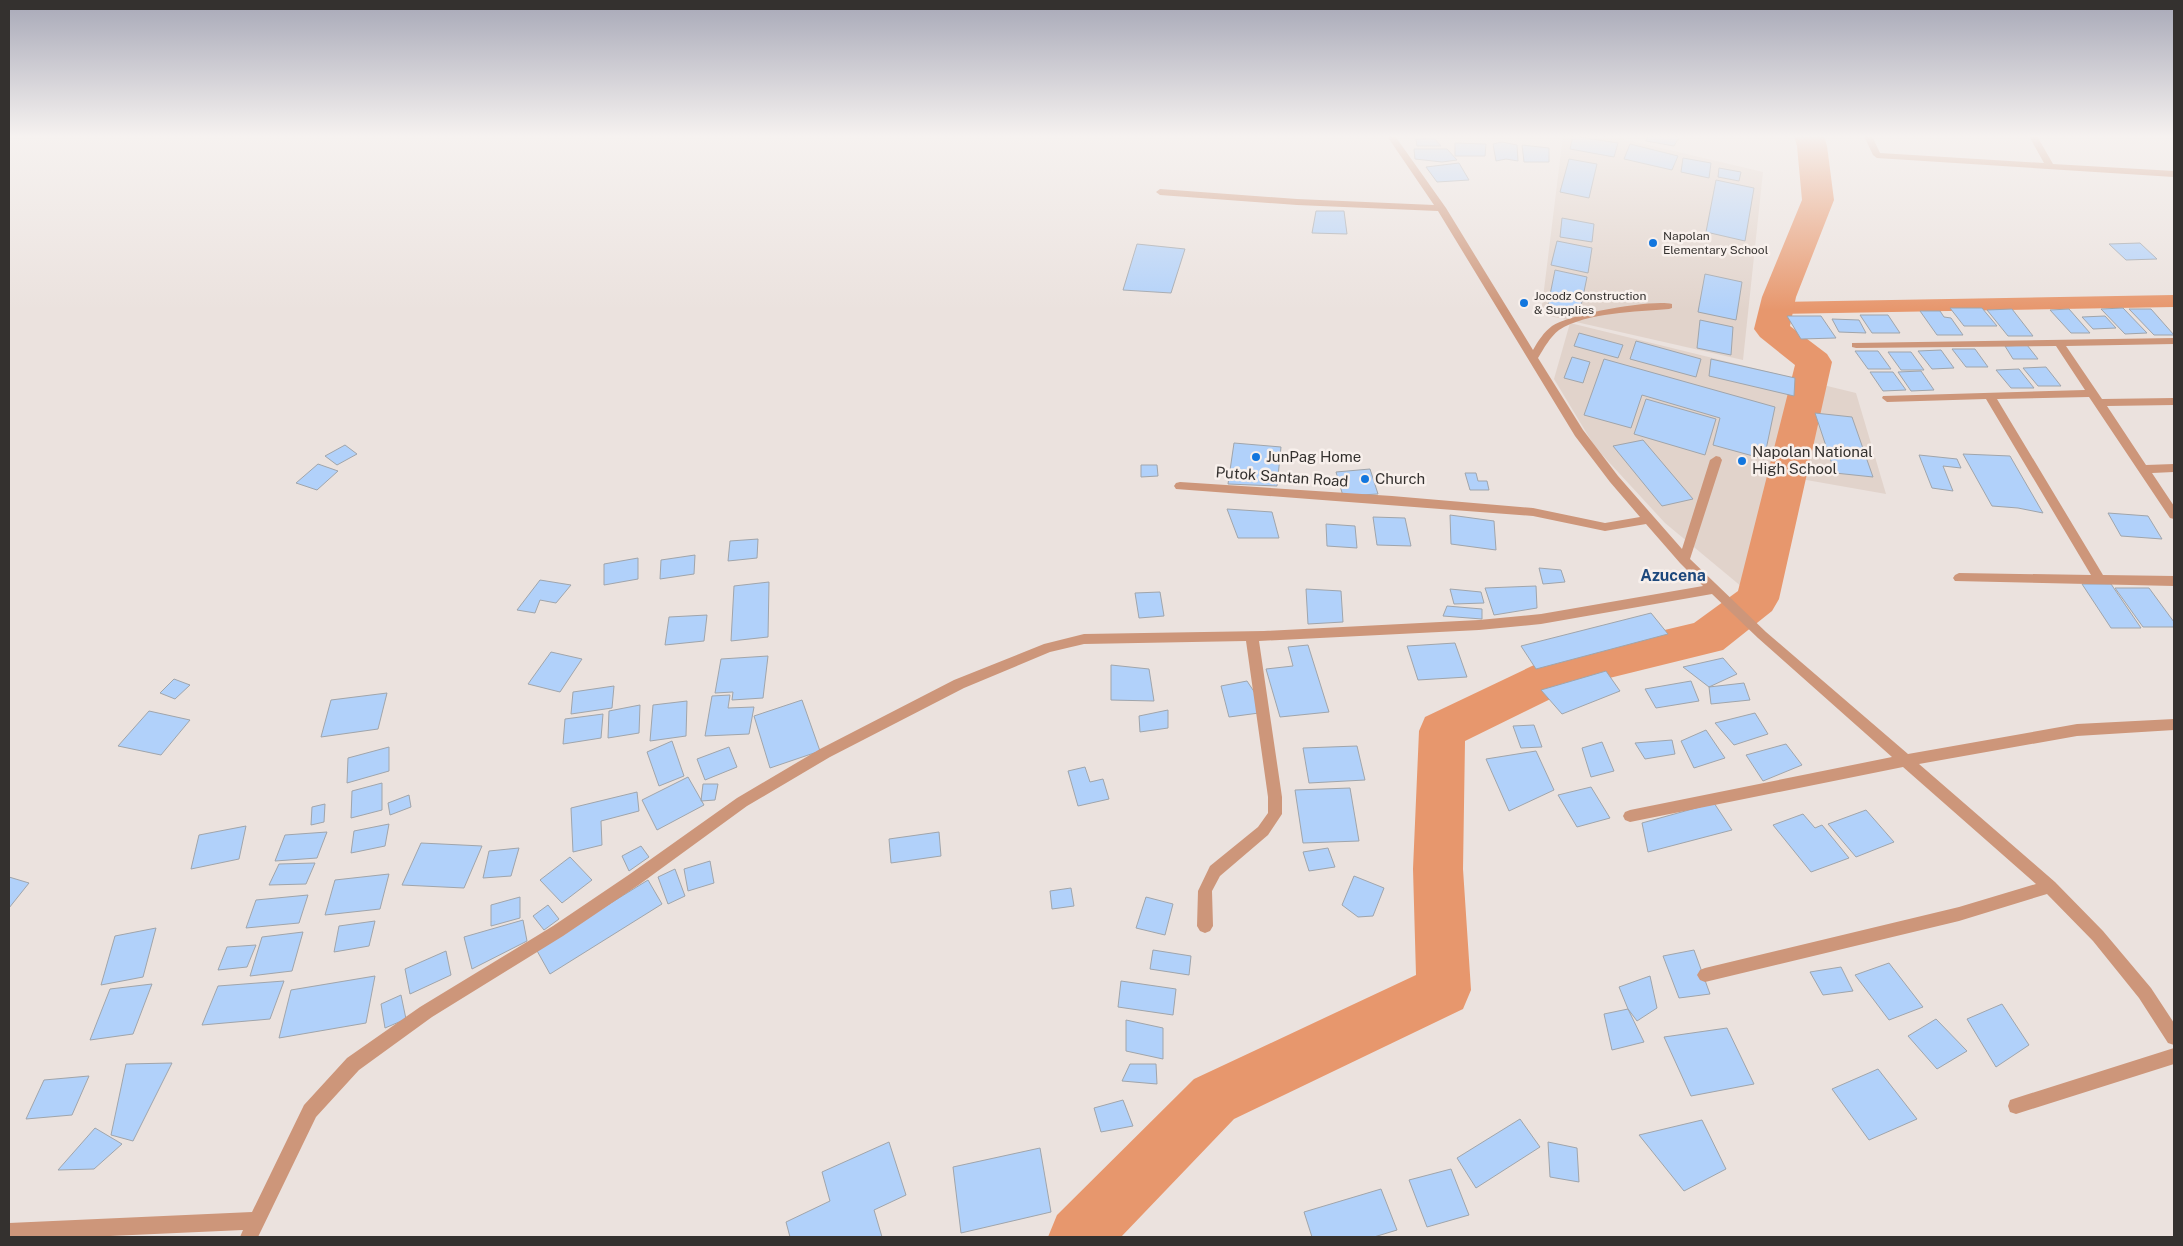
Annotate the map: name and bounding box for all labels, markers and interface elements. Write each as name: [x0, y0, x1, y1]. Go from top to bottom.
place label: Napolan Elementary School: [1663, 229, 1769, 257]
marker: Napolan Elementary School: [1647, 237, 1659, 249]
place label: Jocodz Construction & Supplies: [1534, 289, 1646, 317]
marker: Jocodz Construction & Supplies: [1518, 297, 1530, 309]
place label: Napolan National High School: [1752, 443, 1873, 477]
place label: JunPag Home: [1266, 448, 1361, 465]
marker: JunPag Home: [1250, 451, 1262, 463]
marker: Napolan National High School: [1736, 455, 1748, 467]
street label: Putok Santan Road: [1215, 463, 1349, 490]
place label: Church: [1375, 470, 1425, 487]
marker: Church: [1359, 473, 1371, 485]
district label: Azucena: [1640, 566, 1706, 585]

